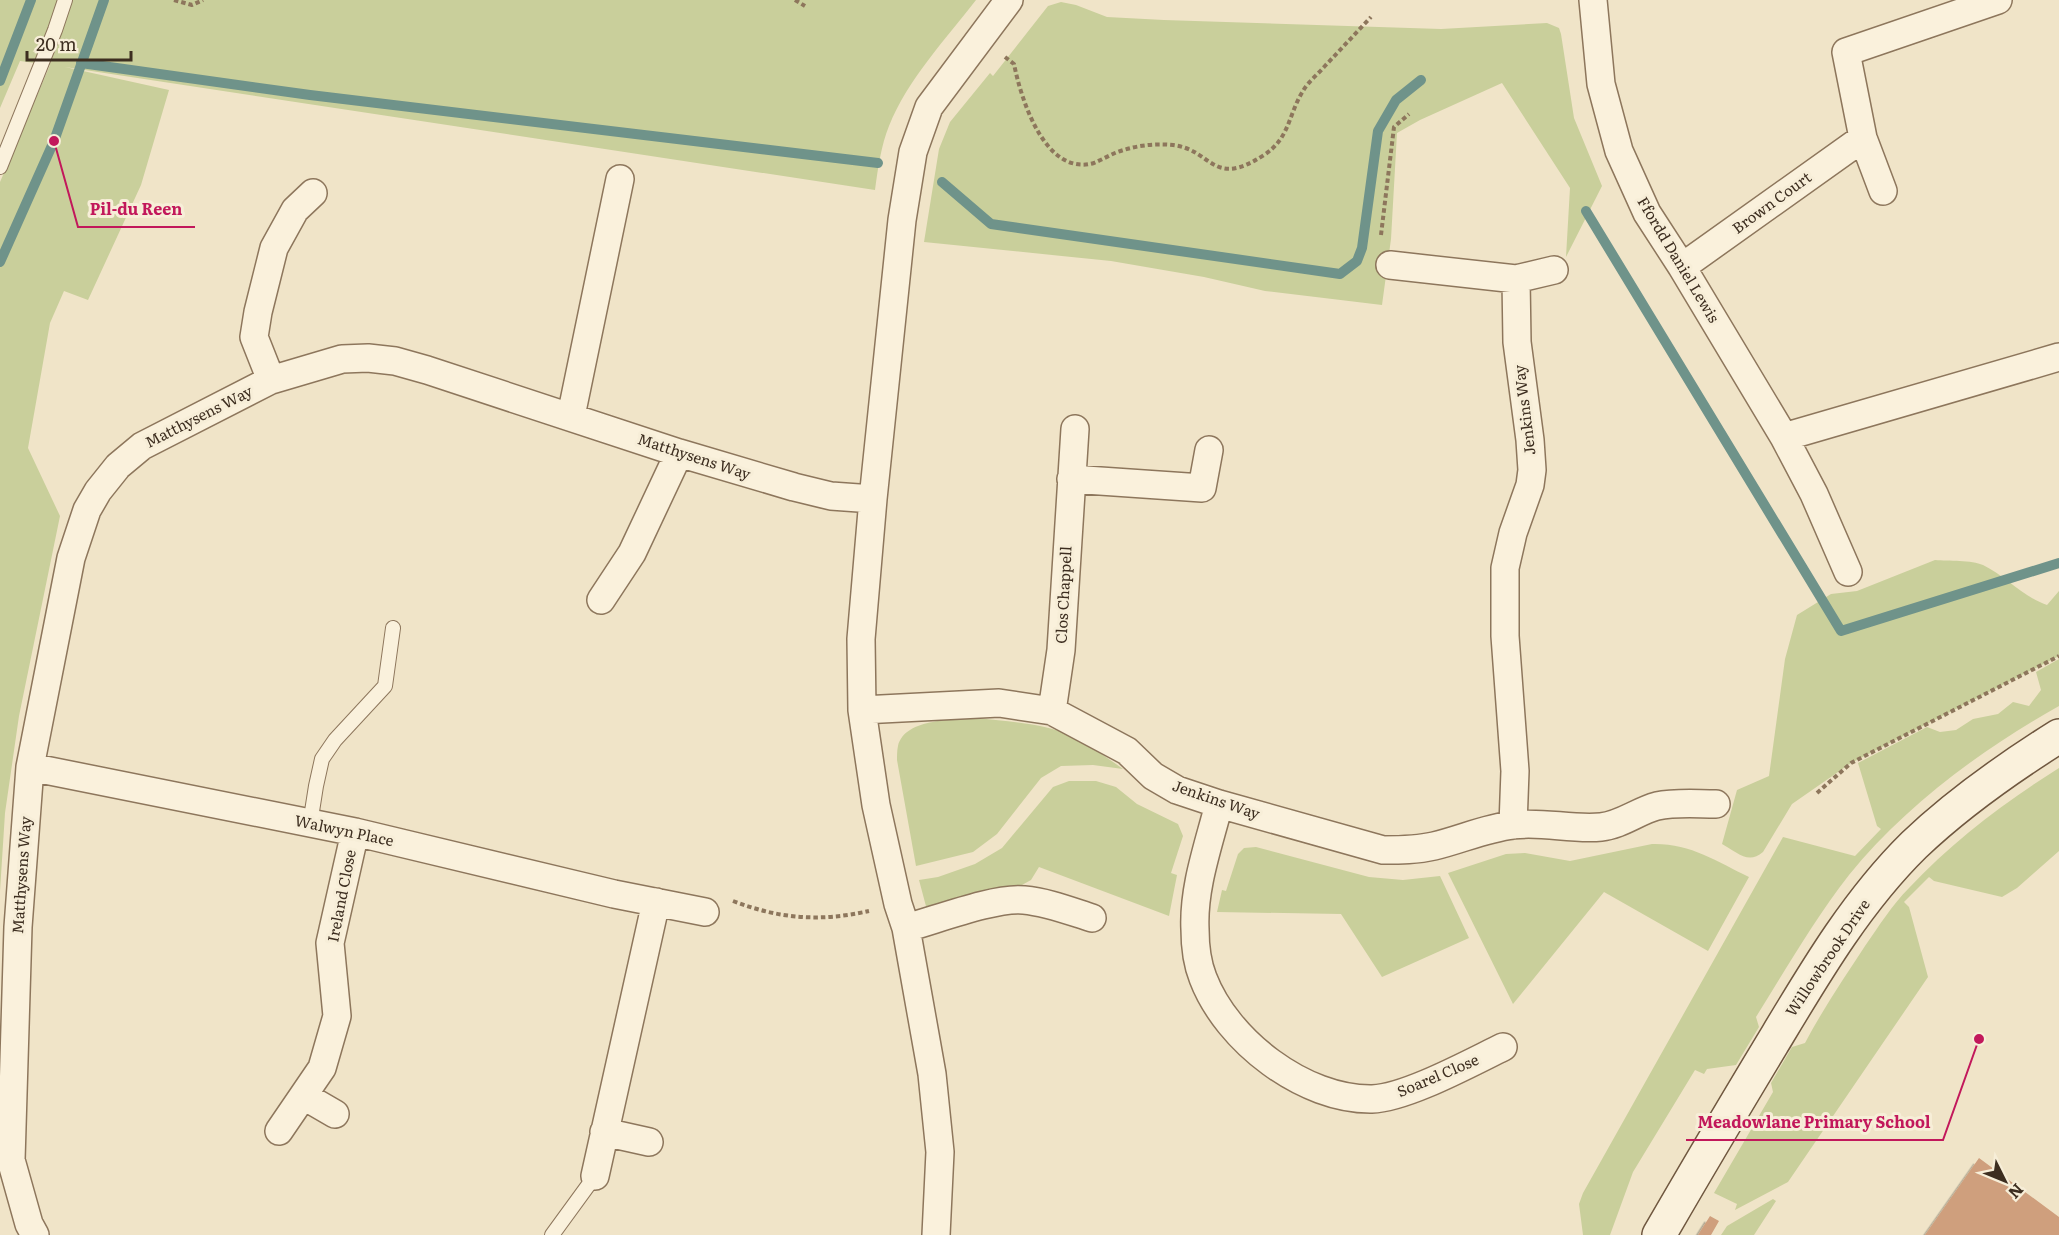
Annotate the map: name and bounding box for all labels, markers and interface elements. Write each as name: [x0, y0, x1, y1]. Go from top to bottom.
scale bar: [27, 24, 130, 62]
text: 20 m: [36, 30, 77, 57]
street label: Brown Court: [1727, 165, 1816, 238]
street label: Ffordd Daniel Lewis: [1632, 192, 1726, 327]
callout: Pil-du Reen: [78, 193, 195, 227]
text: Pil-du Reen: [90, 196, 182, 220]
street label: Jenkins Way: [1507, 363, 1540, 457]
street label: Matthysens Way: [141, 378, 256, 453]
street label: Matthysens Way: [635, 426, 754, 485]
street label: Clos Chappell: [1048, 546, 1077, 644]
street label: Jenkins Way: [1170, 773, 1264, 824]
street label: Walwyn Place: [293, 808, 396, 851]
street label: Matthysens Way: [5, 815, 36, 935]
street label: Ireland Close: [320, 847, 361, 944]
street label: Willowbrook Drive: [1779, 894, 1875, 1021]
street label: Soarel Close: [1393, 1047, 1482, 1102]
callout: Meadowlane Primary School: [1686, 1106, 1943, 1140]
text: Meadowlane Primary School: [1697, 1109, 1931, 1133]
north arrow: [1975, 1151, 2035, 1211]
text: N: [2003, 1179, 2030, 1205]

